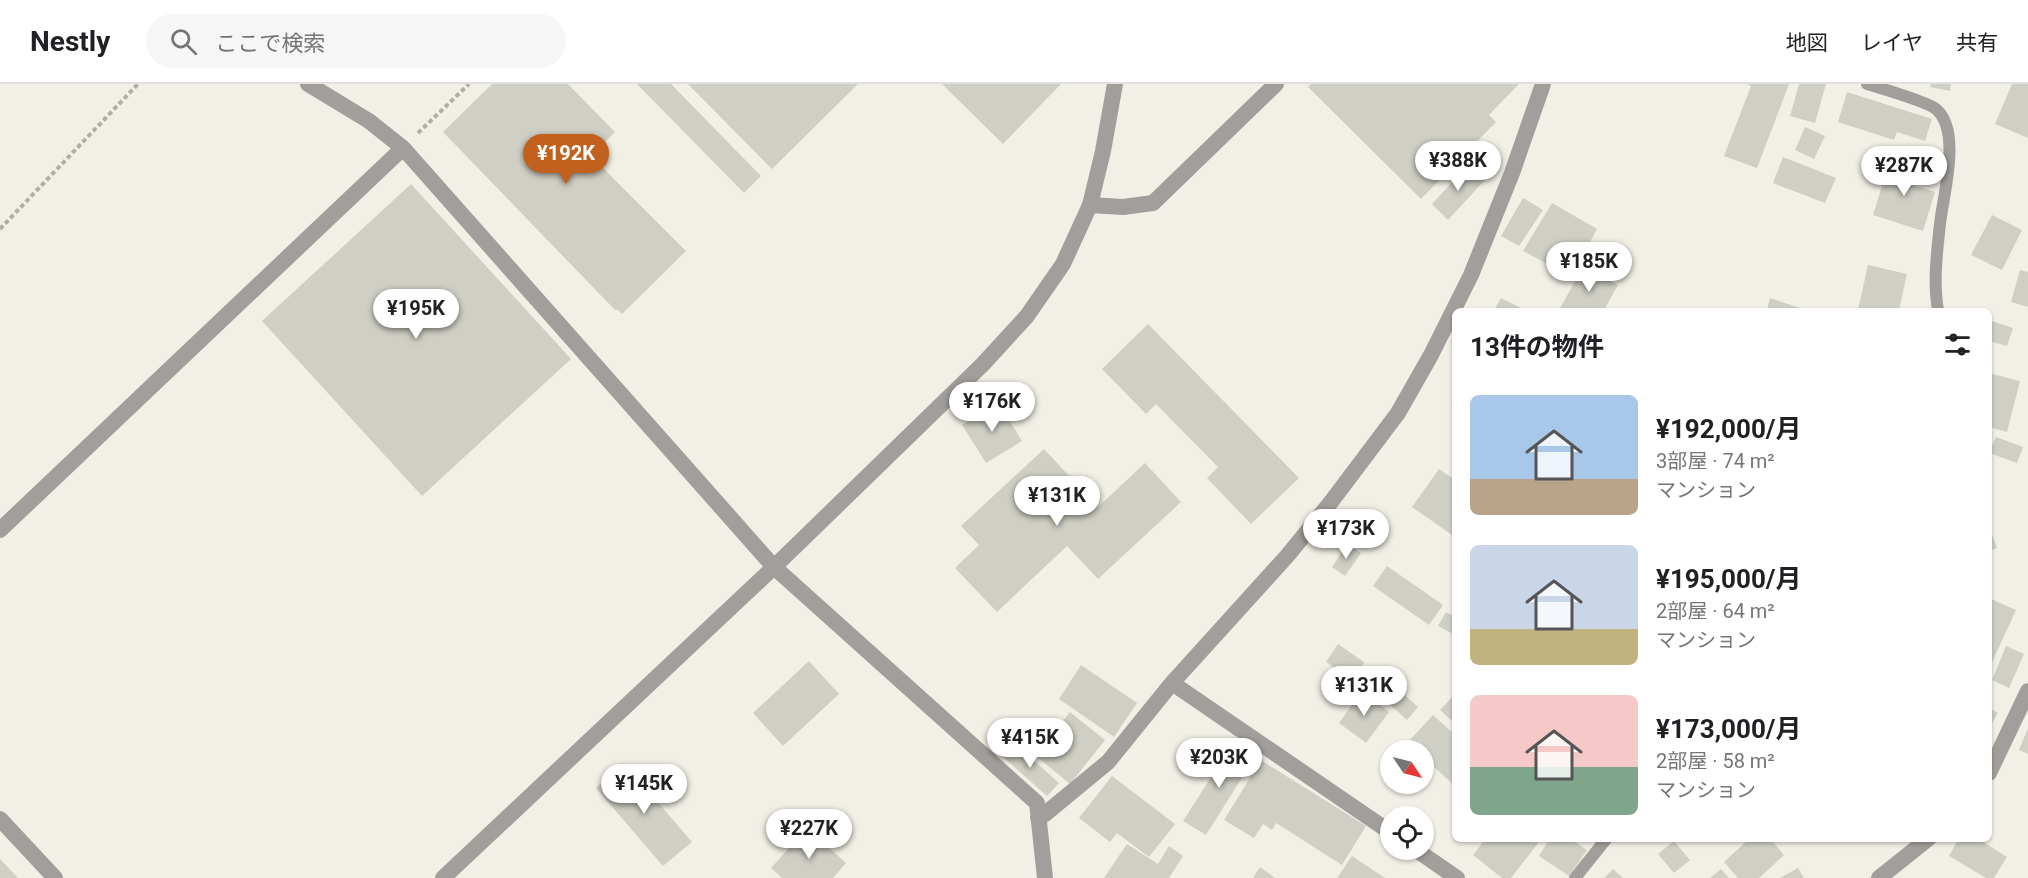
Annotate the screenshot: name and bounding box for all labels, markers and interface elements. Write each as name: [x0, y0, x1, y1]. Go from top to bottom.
search box: [146, 14, 566, 68]
text: Nestly: [30, 25, 110, 58]
icon: search: [167, 25, 200, 58]
text: ここで検索: [215, 31, 325, 56]
text: 地図: [1786, 31, 1828, 55]
text: レイヤ: [1861, 31, 1923, 55]
text: 共有: [1956, 31, 1998, 55]
pin: ¥192K: [524, 134, 608, 185]
text: ¥192K: [537, 141, 595, 165]
pin: ¥388K: [1416, 141, 1500, 192]
pin: ¥287K: [1862, 146, 1946, 197]
text: ¥388K: [1429, 148, 1487, 172]
text: ¥287K: [1875, 153, 1933, 177]
pin: ¥185K: [1547, 242, 1631, 293]
text: ¥185K: [1560, 249, 1618, 273]
pin: ¥195K: [374, 289, 458, 340]
text: ¥195K: [387, 296, 445, 320]
icon: filters: [1941, 328, 1974, 361]
text: 13件の物件: [1470, 332, 1604, 362]
pin: ¥176K: [950, 382, 1034, 433]
text: ¥176K: [963, 389, 1021, 413]
text: ¥192,000/月: [1656, 414, 1802, 444]
icon: home: [1518, 419, 1590, 491]
text: 3部屋 · 74 m²: [1656, 449, 1775, 473]
pin: ¥131K: [1015, 476, 1099, 527]
text: マンション: [1656, 478, 1756, 502]
text: ¥131K: [1028, 483, 1086, 507]
pin: ¥173K: [1304, 509, 1388, 560]
text: ¥173K: [1317, 516, 1375, 540]
text: ¥195,000/月: [1656, 564, 1802, 594]
icon: home: [1518, 569, 1590, 641]
text: 2部屋 · 64 m²: [1656, 599, 1775, 623]
text: マンション: [1656, 628, 1756, 652]
pin: ¥131K: [1322, 666, 1406, 717]
text: ¥131K: [1335, 673, 1393, 697]
text: ¥173,000/月: [1656, 714, 1802, 744]
pin: ¥415K: [988, 718, 1072, 769]
icon: home: [1518, 719, 1590, 791]
text: ¥415K: [1001, 725, 1059, 749]
pin: ¥203K: [1177, 738, 1261, 789]
north arrow: [1380, 740, 1434, 794]
map controls: [1380, 740, 1434, 860]
text: ¥203K: [1190, 745, 1248, 769]
text: 2部屋 · 58 m²: [1656, 749, 1775, 773]
pin: ¥145K: [602, 764, 686, 815]
text: ¥145K: [615, 771, 673, 795]
text: マンション: [1656, 778, 1756, 802]
button: locate: [1380, 806, 1434, 860]
pin: ¥227K: [767, 809, 851, 860]
text: ¥227K: [780, 816, 838, 840]

